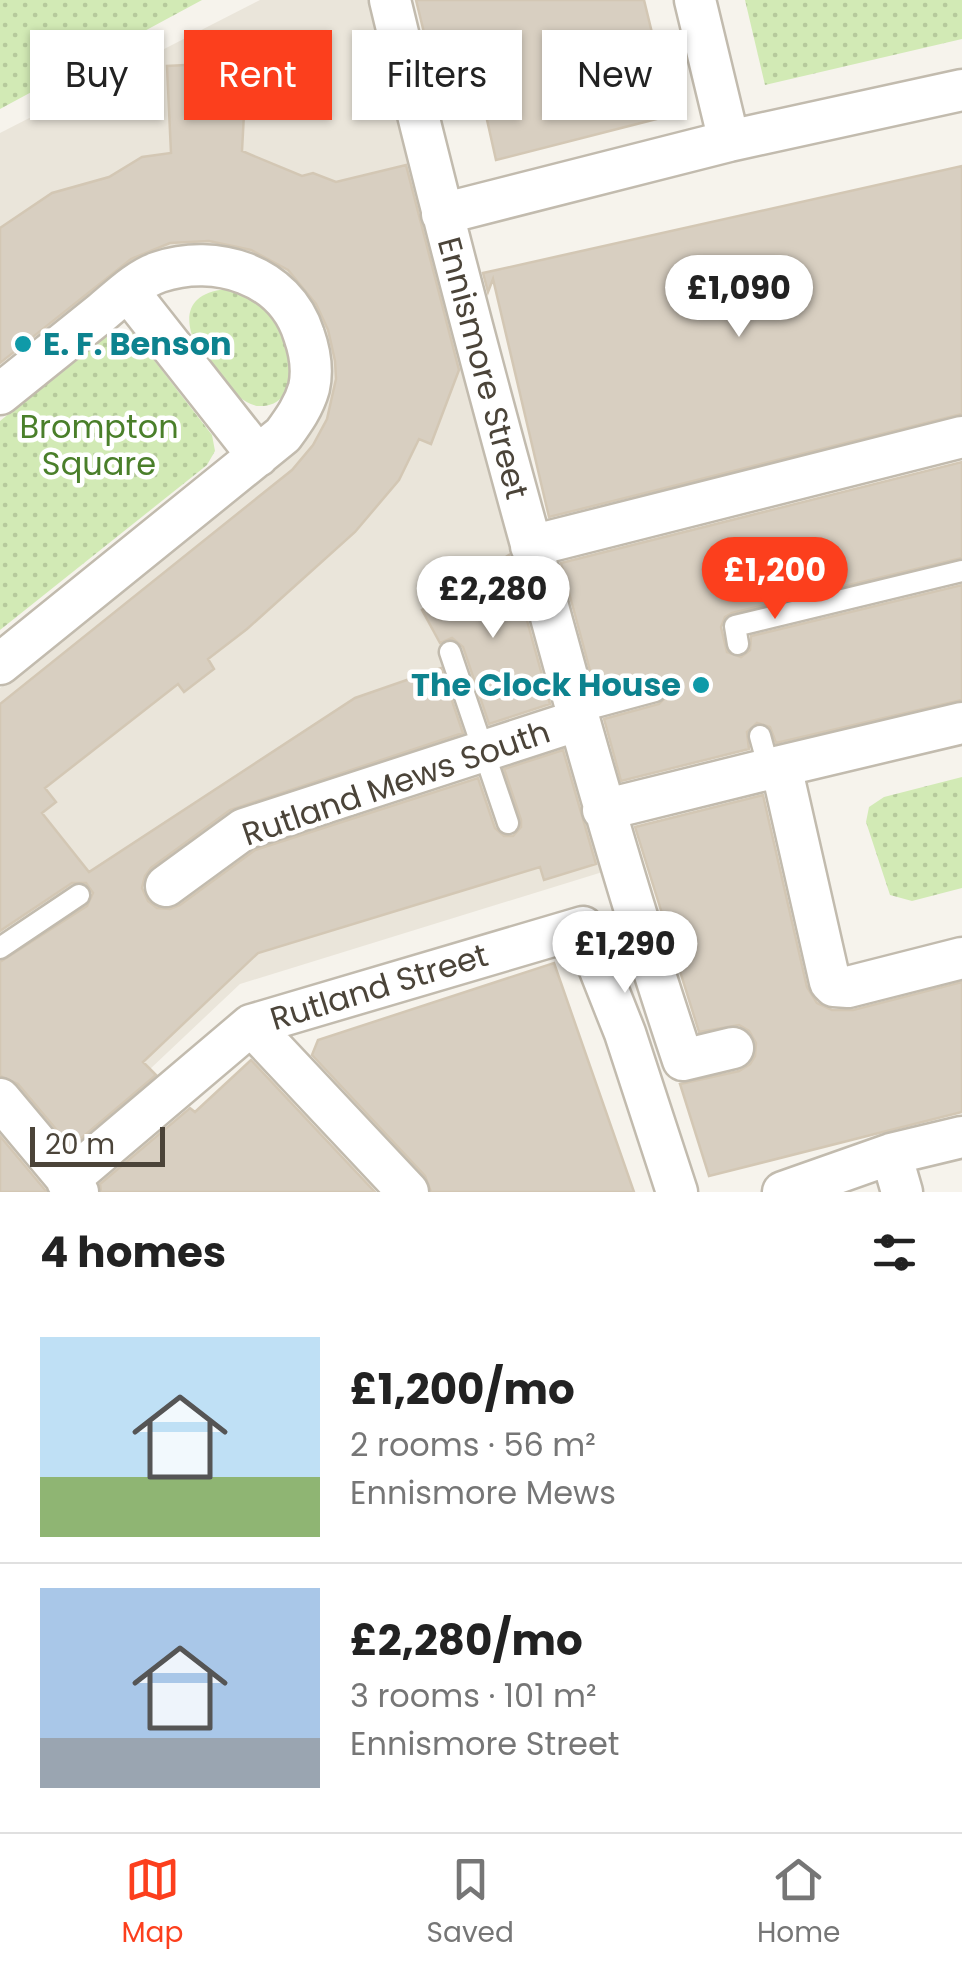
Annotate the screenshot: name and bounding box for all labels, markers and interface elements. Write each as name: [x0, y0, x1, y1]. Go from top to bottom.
chip: Buy: [30, 30, 164, 120]
chip: Rent: [184, 30, 332, 120]
chip: Filters: [352, 30, 522, 120]
chip: New: [542, 30, 687, 120]
street label: Ennismore Street: [427, 232, 540, 504]
pin: £1,090: [658, 255, 820, 340]
text: £1,090: [687, 265, 791, 310]
place label: E. F. Benson: [43, 321, 232, 366]
marker: E. F. Benson: [12, 333, 34, 355]
park label: Brompton Square: [19, 404, 179, 486]
pin: £1,200: [694, 537, 856, 622]
text: £1,200: [724, 547, 826, 592]
pin: £2,280: [412, 556, 574, 641]
text: £2,280: [439, 566, 547, 611]
place label: The Clock House: [411, 662, 681, 707]
marker: The Clock House: [690, 674, 712, 696]
street label: Rutland Mews South: [236, 709, 556, 856]
pin: £1,290: [544, 911, 706, 996]
text: £1,290: [574, 921, 676, 966]
street label: Rutland Street: [264, 932, 493, 1041]
scale bar: [30, 1122, 165, 1166]
text: 20 m: [45, 1125, 115, 1164]
text: 4 homes: [40, 1223, 226, 1282]
icon: filters: [867, 1225, 922, 1280]
text: £1,200/mo: [350, 1360, 575, 1419]
icon: home: [120, 1377, 240, 1497]
text: 2 rooms · 56 m²: [350, 1422, 596, 1467]
text: Ennismore Mews: [350, 1470, 616, 1515]
text: £2,280/mo: [350, 1611, 583, 1670]
icon: home: [120, 1628, 240, 1748]
text: 3 rooms · 101 m²: [350, 1673, 596, 1718]
text: Ennismore Street: [350, 1721, 619, 1766]
tab: Map: [122, 1852, 183, 1954]
tab: Saved: [427, 1852, 514, 1954]
tab: Home: [757, 1852, 840, 1954]

